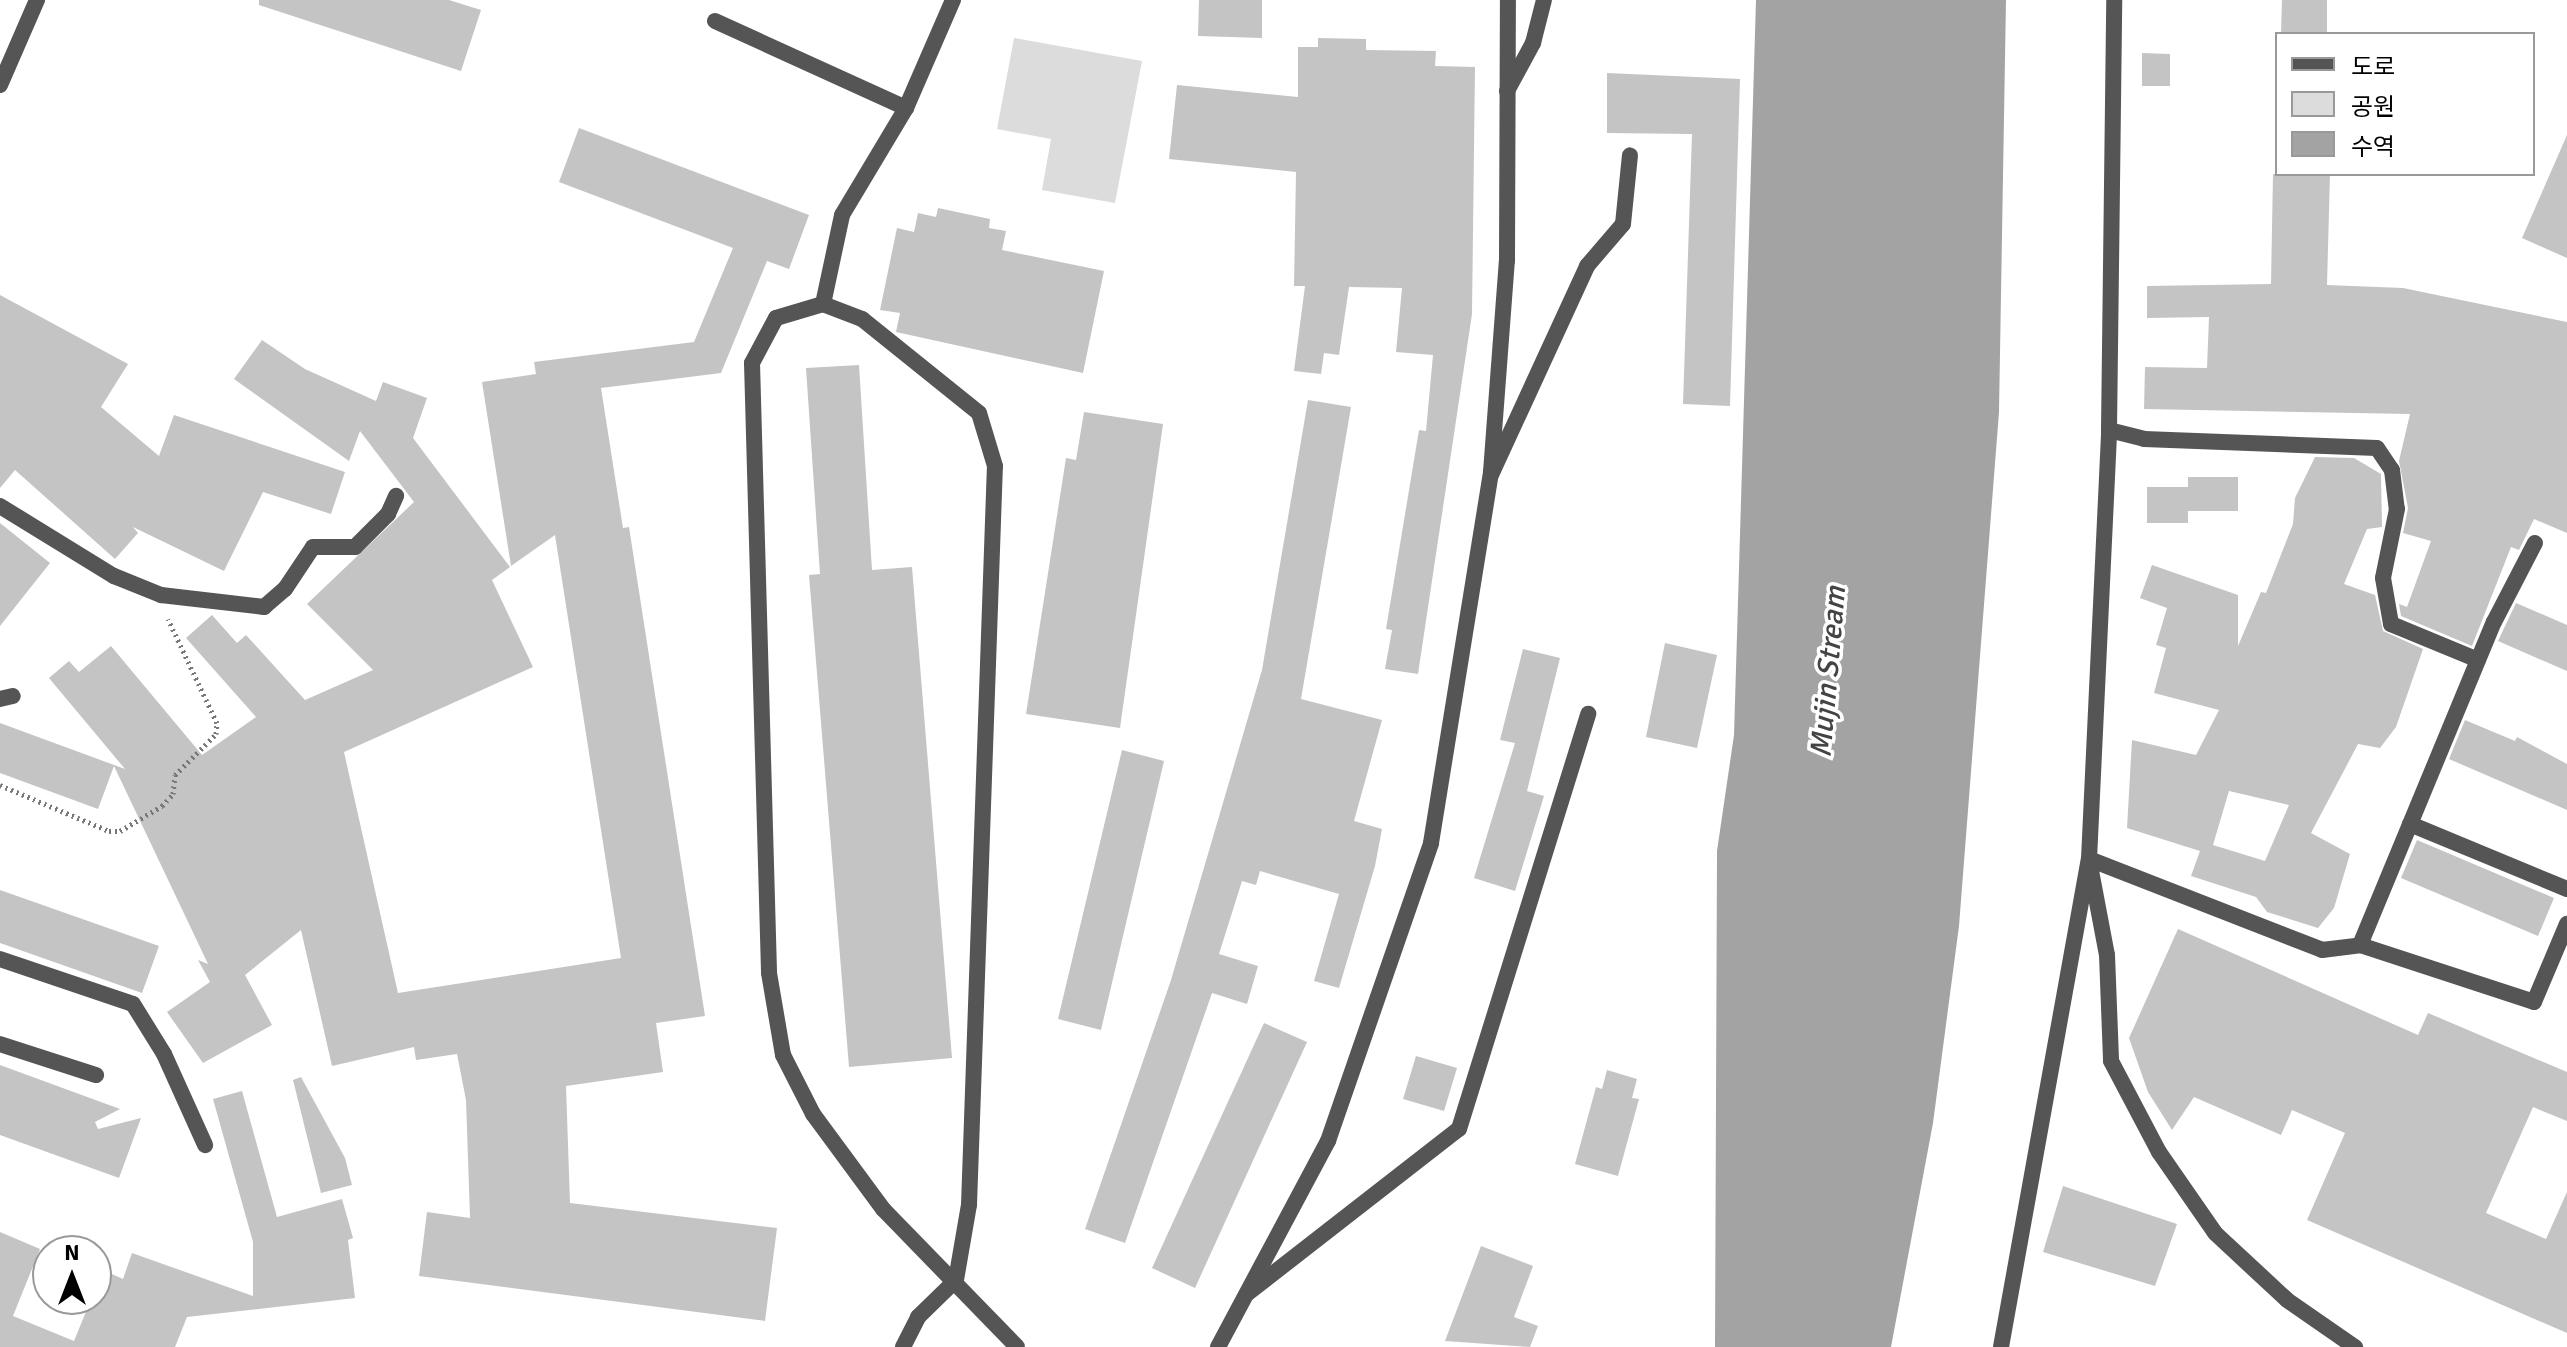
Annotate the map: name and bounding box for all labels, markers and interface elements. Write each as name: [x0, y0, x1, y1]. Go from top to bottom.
legend: [2275, 32, 2535, 176]
text: 도로: [2351, 52, 2395, 82]
text: 공원: [2351, 92, 2395, 122]
text: 수역: [2351, 132, 2395, 162]
water label: Mujin Stream: [1804, 585, 1854, 759]
north arrow: [32, 1235, 112, 1315]
text: N: [64, 1239, 80, 1266]

